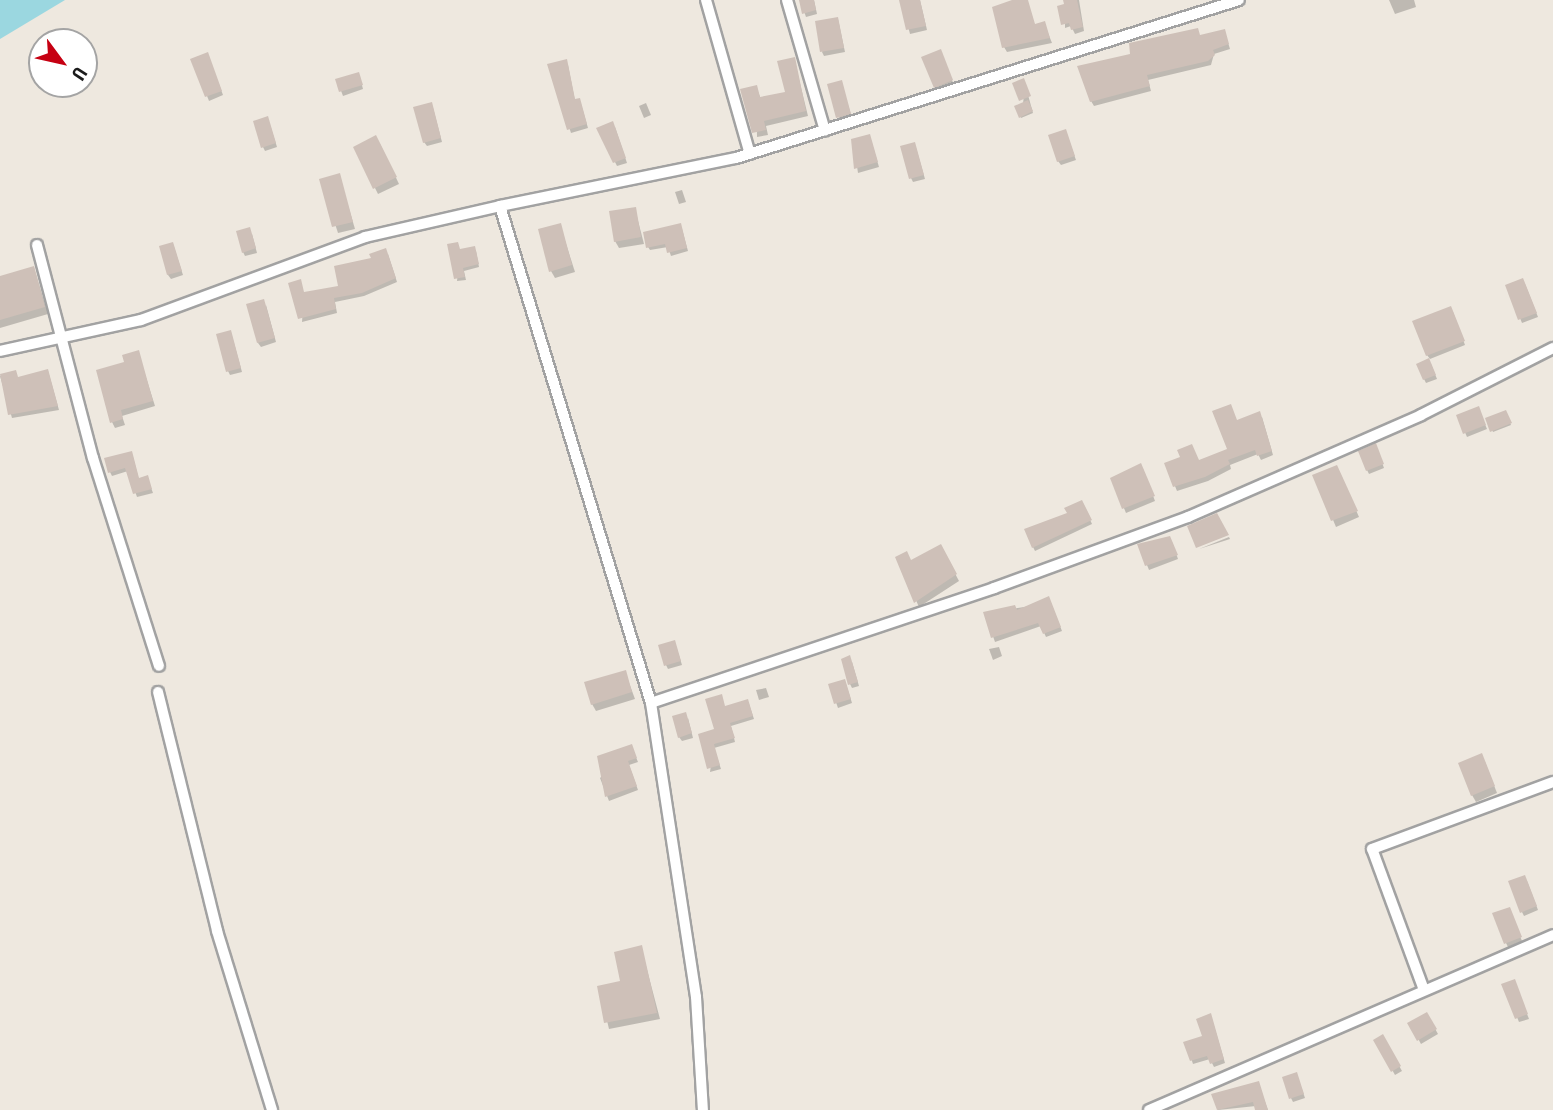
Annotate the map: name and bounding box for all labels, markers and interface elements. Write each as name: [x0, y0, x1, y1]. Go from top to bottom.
north arrow: [28, 28, 98, 98]
text: U: [67, 63, 92, 84]

